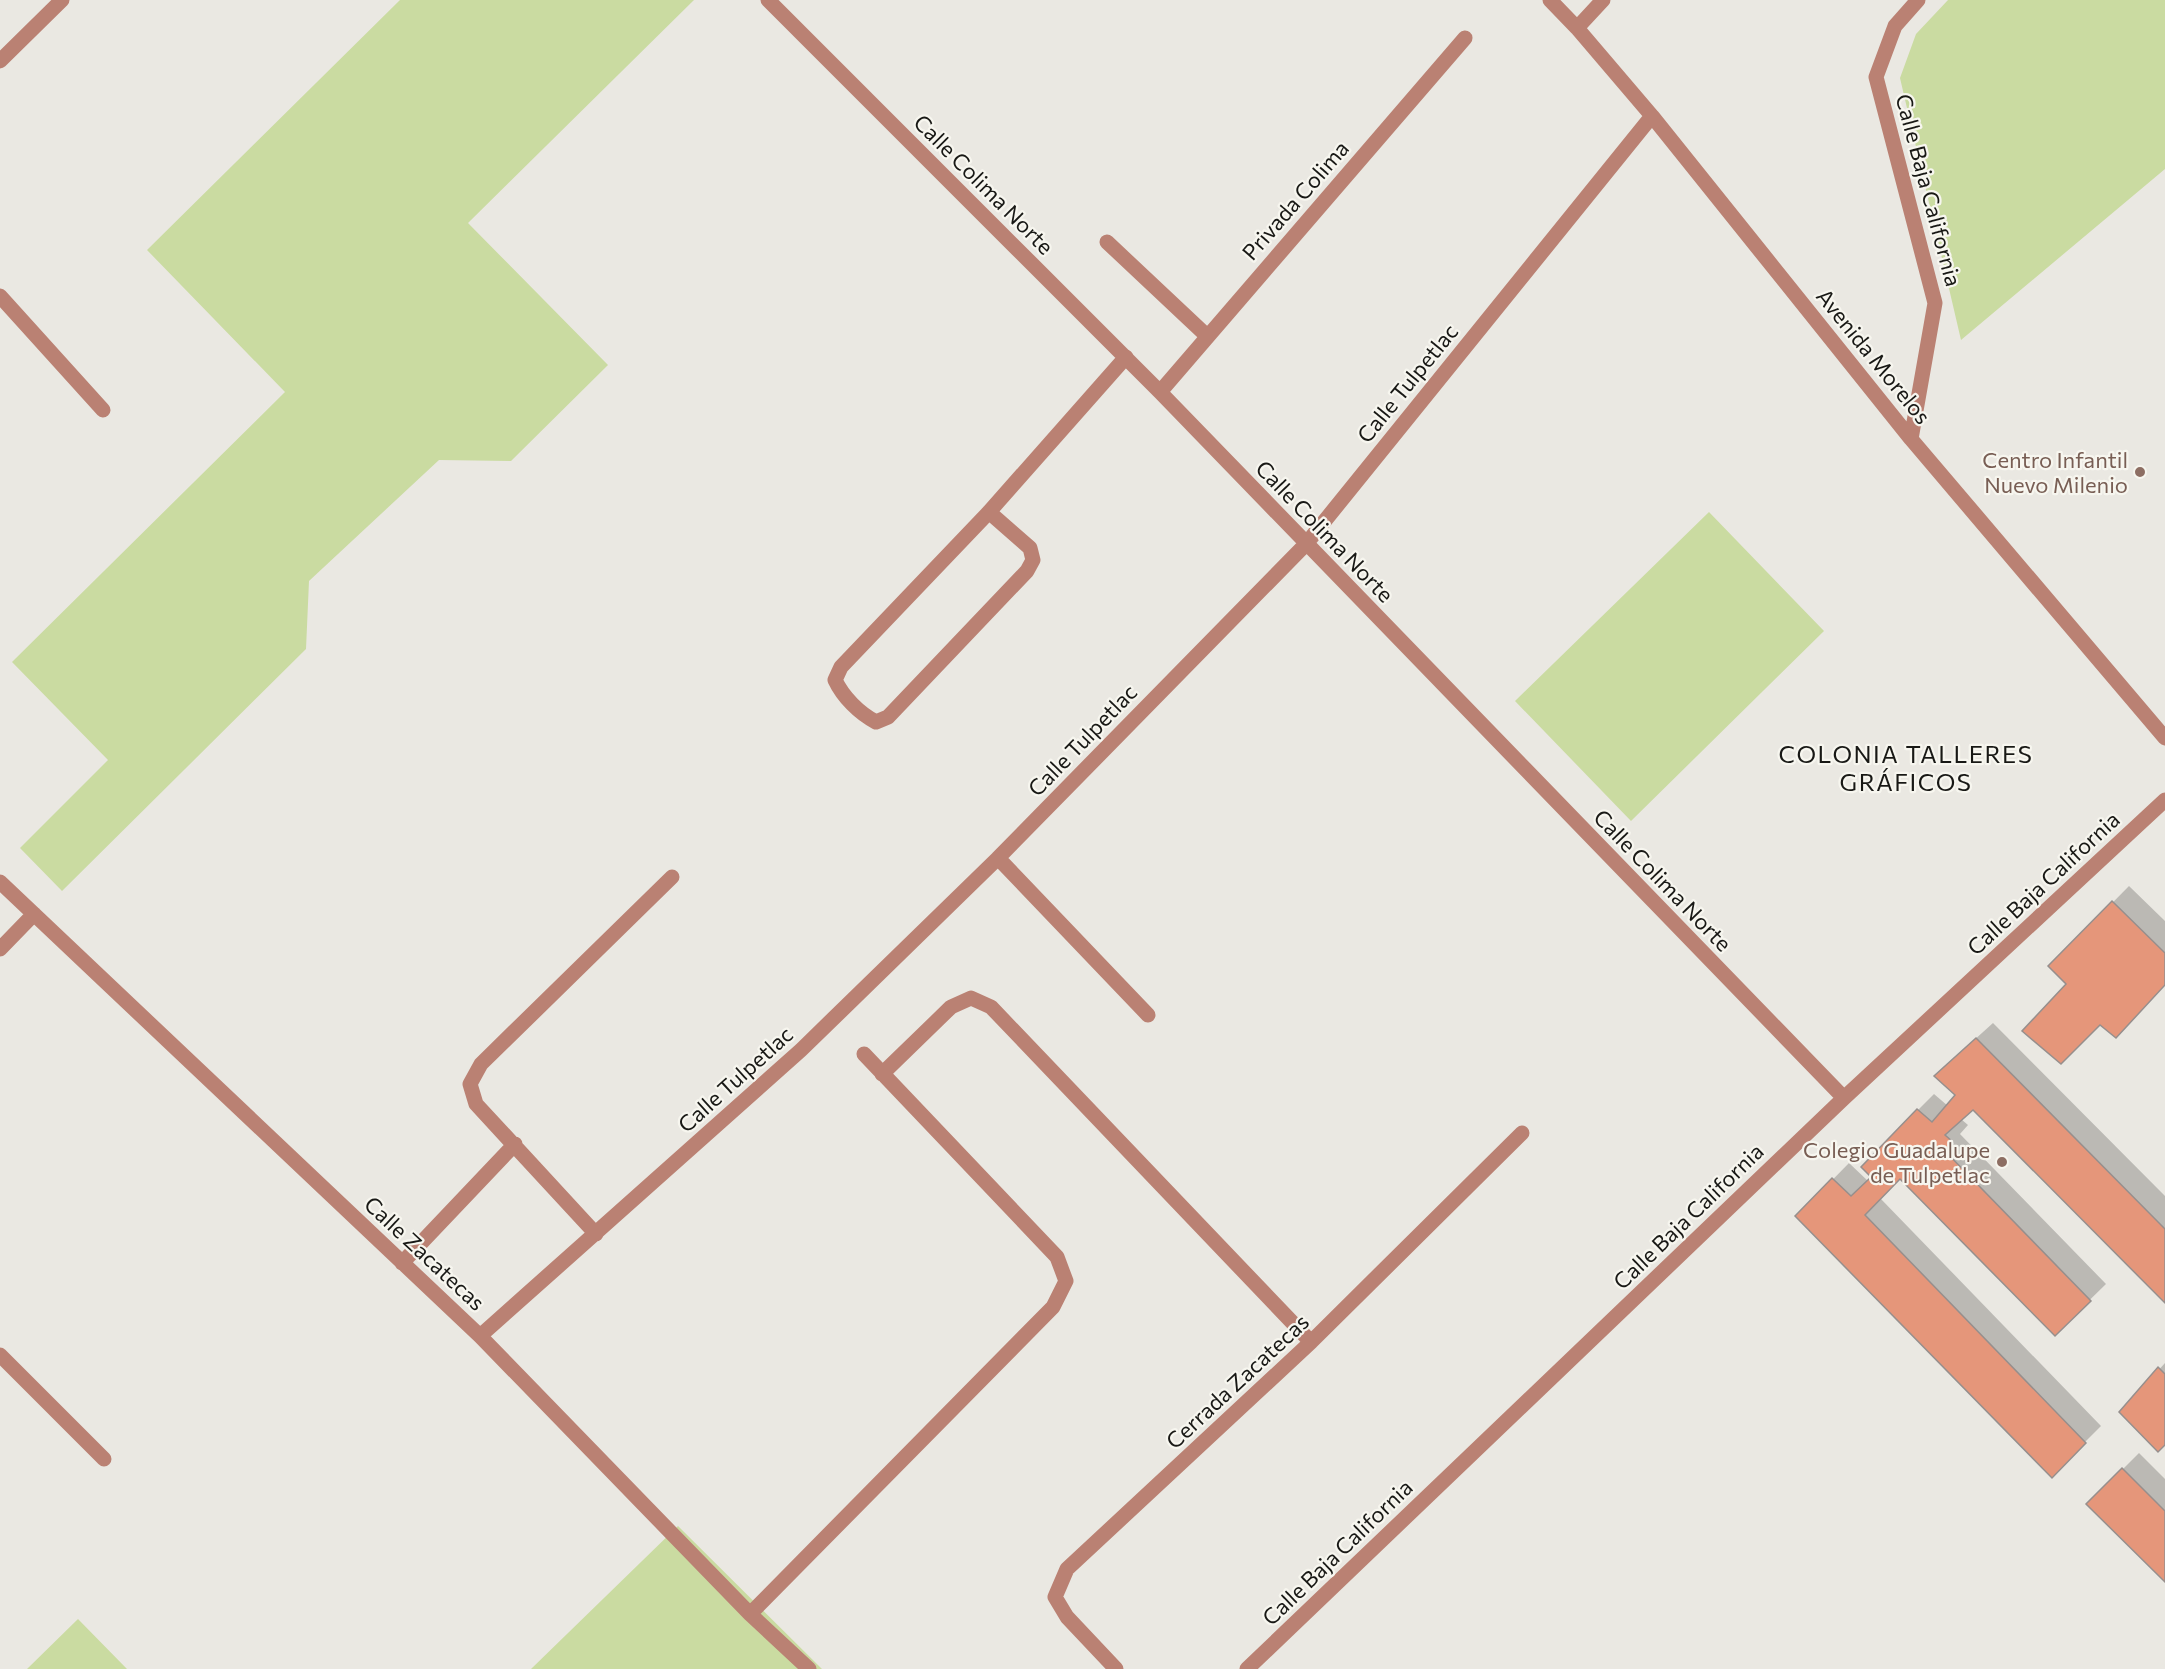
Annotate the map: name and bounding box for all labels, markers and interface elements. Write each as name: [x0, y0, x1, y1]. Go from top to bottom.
street label: Calle Baja California: [1890, 91, 1968, 289]
street label: Calle Colima Norte: [908, 108, 1060, 260]
street label: Privada Colima: [1236, 135, 1354, 265]
street label: Avenida Morelos: [1811, 283, 1937, 429]
street label: Calle Tulpetlac: [1351, 318, 1463, 448]
place label: Centro Infantil Nuevo Milenio: [1982, 446, 2128, 498]
street label: Calle Colima Norte: [1250, 454, 1400, 608]
marker: Centro Infantil Nuevo Milenio: [2133, 465, 2147, 479]
street label: Calle Tulpetlac: [1022, 678, 1142, 802]
district label: COLONIA TALLERES GRÁFICOS: [1779, 739, 2033, 796]
street label: Calle Colima Norte: [1588, 803, 1738, 957]
street label: Calle Baja California: [1961, 806, 2125, 960]
street label: Calle Tulpetlac: [672, 1020, 798, 1138]
place label: Colegio Guadalupe de Tulpetlac: [1803, 1136, 1990, 1188]
street label: Calle Baja California: [1607, 1137, 1769, 1295]
marker: Colegio Guadalupe de Tulpetlac: [1995, 1155, 2009, 1169]
street label: Calle Zacatecas: [359, 1190, 491, 1316]
street label: Cerrada Zacatecas: [1160, 1308, 1314, 1454]
street label: Calle Baja California: [1256, 1473, 1418, 1631]

